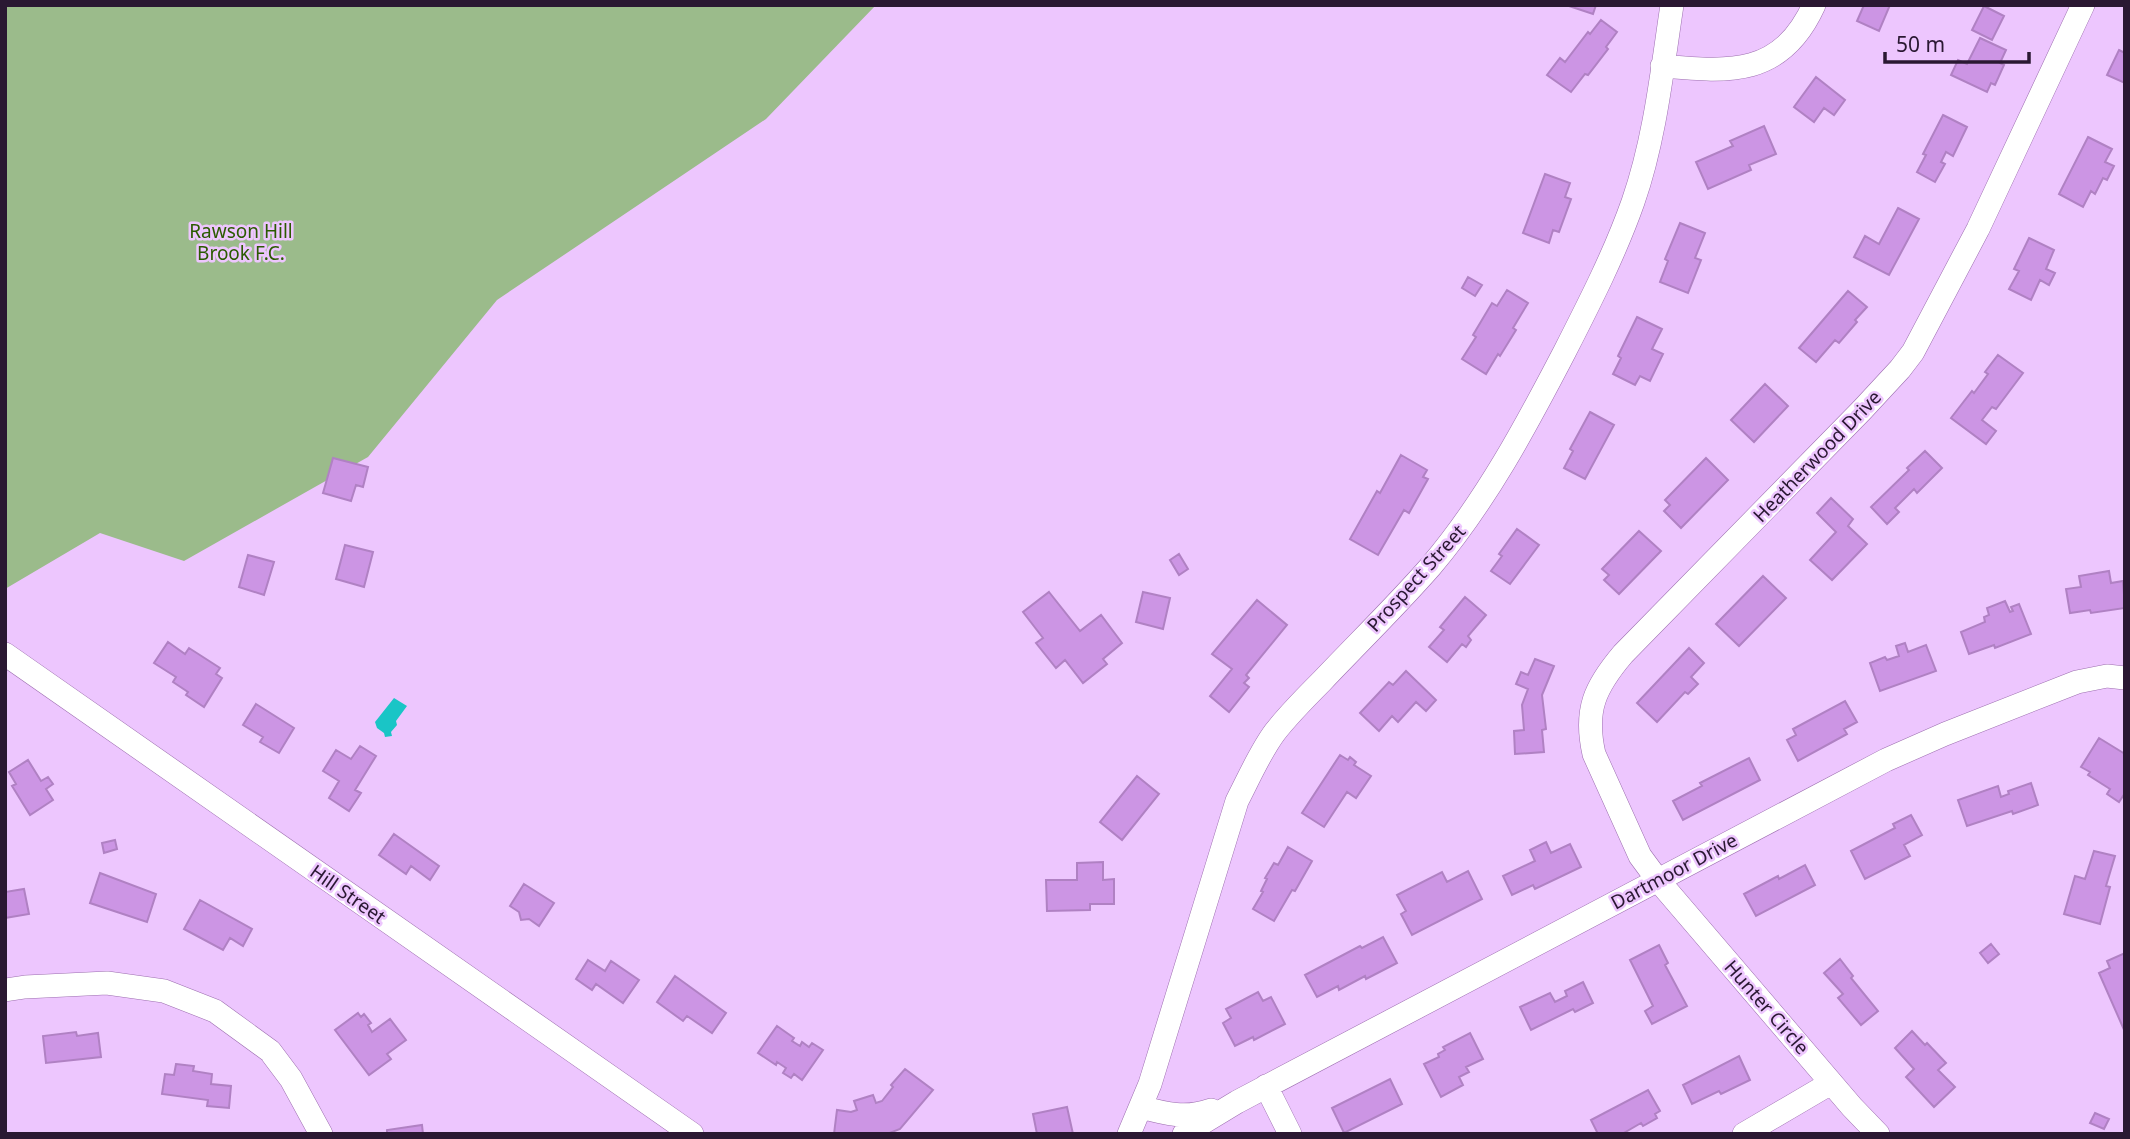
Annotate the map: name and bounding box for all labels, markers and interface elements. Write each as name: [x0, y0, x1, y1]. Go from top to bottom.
scale bar: [1885, 21, 2028, 65]
text: 50 m: [1896, 30, 1945, 58]
park label: Rawson Hill Brook F.C.: [189, 218, 293, 266]
street label: Heatherwood Drive: [1747, 384, 1887, 528]
street label: Prospect Street: [1361, 519, 1471, 637]
street label: Dartmoor Drive: [1606, 827, 1742, 915]
street label: Hill Street: [305, 858, 391, 930]
street label: Hunter Circle: [1719, 954, 1815, 1060]

